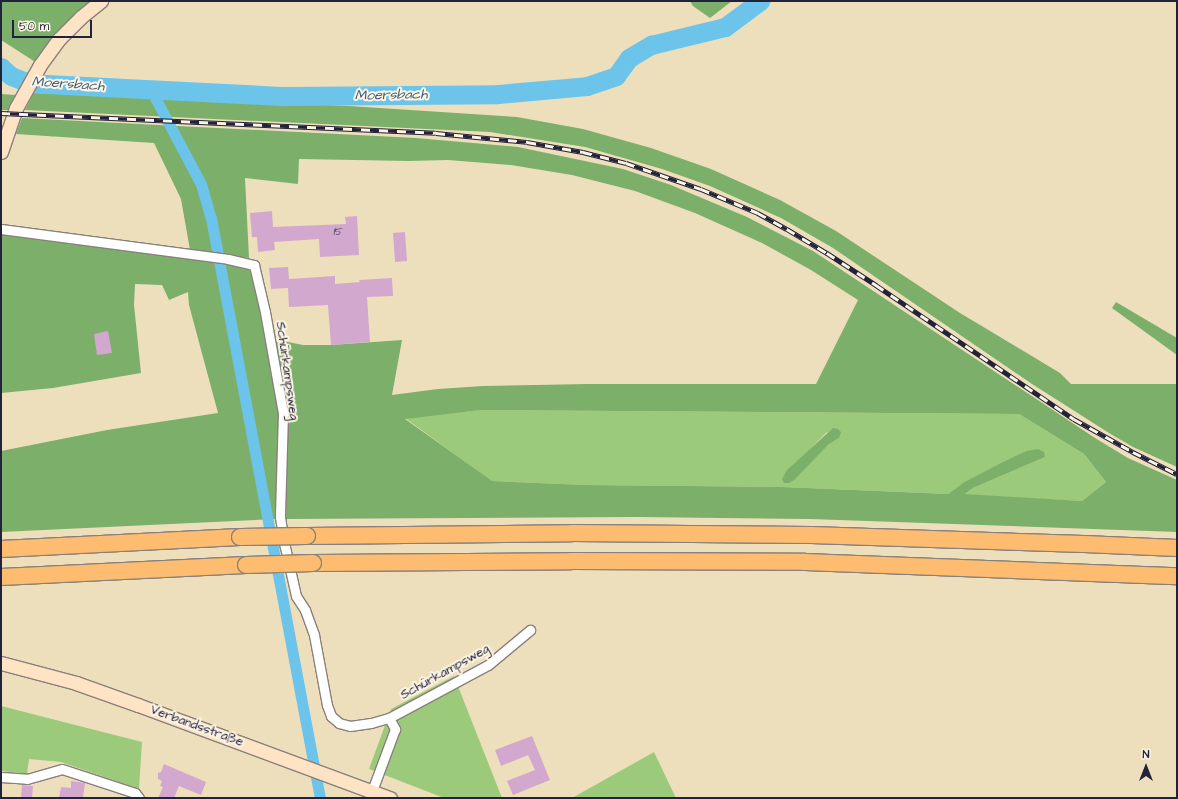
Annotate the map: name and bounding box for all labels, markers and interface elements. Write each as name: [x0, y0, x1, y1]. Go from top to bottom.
scale bar: [14, 12, 94, 38]
text: 50 m: [19, 18, 49, 35]
water label: Moersbach: [31, 73, 105, 95]
water label: Moersbach: [355, 86, 427, 104]
house number: 15: [333, 225, 343, 239]
street label: Schürkampsweg: [272, 321, 302, 421]
street label: Schürkampsweg: [398, 641, 492, 703]
street label: Verbandsstraße: [148, 702, 246, 750]
north arrow: [1126, 747, 1166, 787]
text: N: [1143, 747, 1149, 762]

